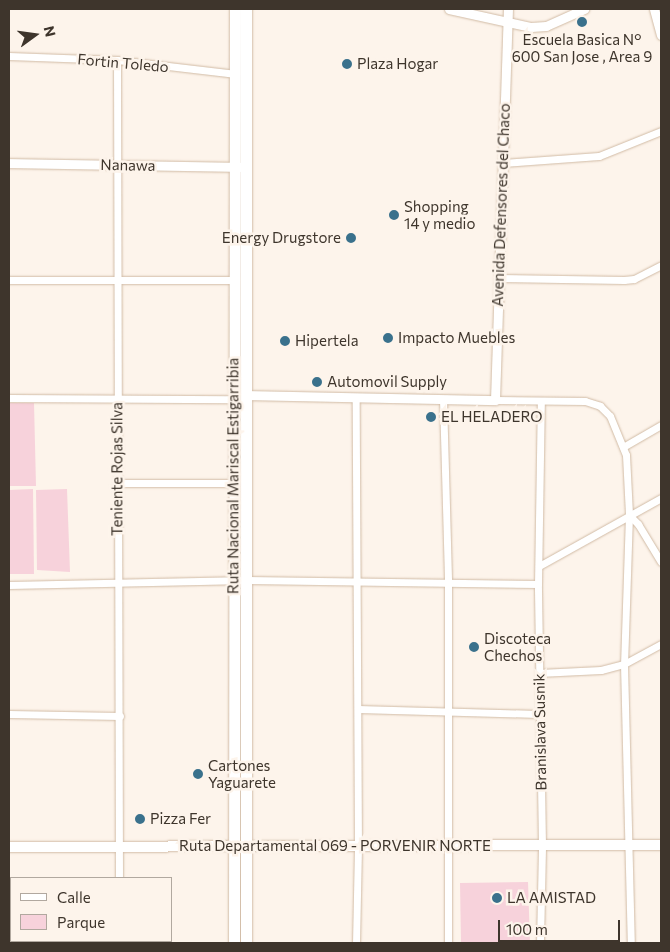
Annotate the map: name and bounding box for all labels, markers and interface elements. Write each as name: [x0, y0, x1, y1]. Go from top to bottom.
north arrow: [10, 10, 60, 60]
marker: Escuela Basica N° 600 San Jose , Area 9: [576, 16, 588, 28]
text: N: [41, 24, 60, 38]
place label: Escuela Basica N° 600 San Jose , Area 9: [512, 30, 652, 65]
street label: Fortin Toledo: [77, 50, 169, 76]
place label: Plaza Hogar: [357, 55, 438, 73]
marker: Plaza Hogar: [341, 58, 353, 70]
street label: Avenida Defensores del Chaco: [488, 103, 514, 307]
street label: Nanawa: [100, 156, 156, 174]
place label: Shopping 14 y medio: [404, 197, 475, 232]
marker: Shopping 14 y medio: [388, 209, 400, 221]
place label: Energy Drugstore: [222, 229, 341, 247]
marker: Energy Drugstore: [345, 232, 357, 244]
place label: Impacto Muebles: [398, 329, 515, 347]
place label: Hipertela: [295, 332, 358, 350]
marker: Impacto Muebles: [382, 332, 394, 344]
marker: Hipertela: [279, 335, 291, 347]
street label: Ruta Nacional Mariscal Estigarribia: [224, 358, 242, 594]
place label: Automovil Supply: [327, 373, 447, 391]
marker: Automovil Supply: [311, 376, 323, 388]
street label: Teniente Rojas Silva: [108, 402, 126, 536]
place label: EL HELADERO: [441, 408, 542, 426]
marker: EL HELADERO: [425, 411, 437, 423]
place label: Discoteca Chechos: [484, 629, 551, 664]
marker: Discoteca Chechos: [468, 641, 480, 653]
street label: Branislava Susnik: [530, 673, 550, 791]
place label: Cartones Yaguarete: [208, 756, 276, 791]
marker: Cartones Yaguarete: [192, 768, 204, 780]
place label: Pizza Fer: [150, 810, 211, 828]
marker: Pizza Fer: [134, 813, 146, 825]
street label: Ruta Departamental 069 - PORVENIR NORTE: [179, 837, 491, 855]
legend: [10, 877, 172, 942]
text: Calle: [57, 888, 91, 906]
place label: LA AMISTAD: [507, 889, 596, 907]
marker: LA AMISTAD: [491, 892, 503, 904]
scale bar: [500, 910, 622, 942]
text: Parque: [57, 913, 105, 931]
text: 100 m: [506, 920, 548, 938]

